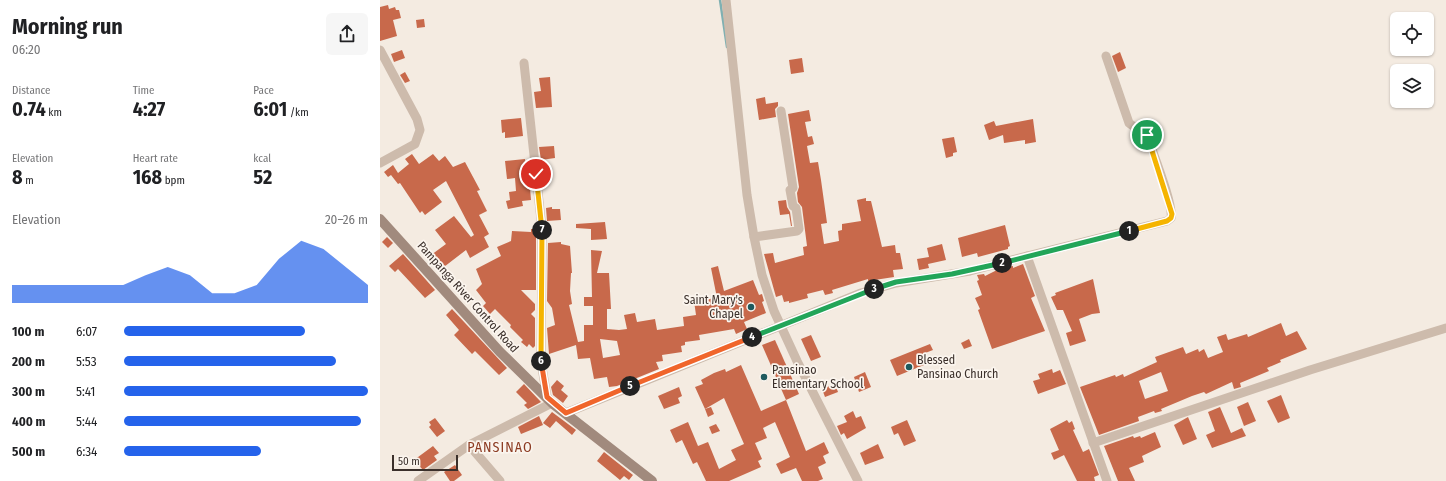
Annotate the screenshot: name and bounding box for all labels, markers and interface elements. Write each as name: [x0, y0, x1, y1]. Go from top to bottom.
map controls: [1390, 12, 1434, 108]
button: locate: [1390, 12, 1434, 56]
text: Morning run: [12, 13, 123, 40]
button: share: [326, 13, 368, 55]
text: 06:20: [12, 42, 40, 57]
button: layers: [1390, 64, 1434, 108]
text: Distance: [12, 84, 51, 97]
text: Time: [133, 84, 154, 97]
text: Pace: [253, 84, 274, 97]
text: 0.74: [12, 97, 46, 121]
text: 4:27: [133, 97, 165, 121]
text: 6:01: [253, 97, 287, 121]
text: km: [46, 106, 62, 119]
text: /km: [287, 106, 309, 119]
pin: [1130, 118, 1164, 152]
icon: arrive: [1136, 124, 1158, 146]
text: Elevation: [12, 152, 53, 165]
text: Heart rate: [133, 152, 178, 165]
text: kcal: [253, 152, 271, 165]
pin: [519, 157, 553, 191]
icon: check: [525, 163, 547, 185]
text: 8: [12, 165, 23, 189]
text: 168: [133, 165, 162, 189]
text: 52: [253, 165, 272, 189]
text: m: [23, 174, 34, 187]
text: bpm: [162, 174, 185, 187]
text: Elevation: [12, 212, 61, 227]
text: 20–26 m: [325, 212, 368, 227]
pin: 7: [532, 220, 552, 240]
pin: 1: [1119, 221, 1139, 241]
text: 7: [540, 223, 544, 236]
text: 1: [1127, 224, 1131, 237]
street label: Pampanga River Control Road: [414, 239, 522, 355]
pin: 2: [992, 253, 1012, 273]
text: 2: [999, 256, 1005, 269]
pin: 3: [864, 279, 884, 299]
text: 3: [871, 282, 877, 295]
place label: Saint Mary's Chapel: [684, 293, 743, 321]
marker: Saint Mary's Chapel: [746, 302, 756, 312]
text: 100 m: [12, 324, 44, 339]
text: 6:07: [76, 324, 97, 339]
pin: 4: [742, 327, 762, 347]
text: 4: [749, 330, 755, 343]
pin: 6: [531, 351, 551, 371]
place label: Blessed Pansinao Church: [917, 353, 998, 381]
text: 200 m: [12, 354, 45, 369]
text: 5:53: [76, 354, 97, 369]
text: 6: [538, 354, 544, 367]
marker: Blessed Pansinao Church: [904, 362, 914, 372]
place label: Pansinao Elementary School: [772, 363, 863, 391]
marker: Pansinao Elementary School: [759, 372, 769, 382]
pin: 5: [620, 376, 640, 396]
text: 5: [627, 379, 633, 392]
text: 300 m: [12, 384, 45, 399]
text: 5:41: [76, 384, 95, 399]
text: 400 m: [12, 414, 46, 429]
text: 5:44: [76, 414, 97, 429]
district label: PANSINAO: [467, 439, 533, 456]
text: 500 m: [12, 444, 45, 459]
text: 6:34: [76, 444, 97, 459]
scale bar: [392, 453, 458, 472]
text: 50 m: [398, 455, 420, 468]

